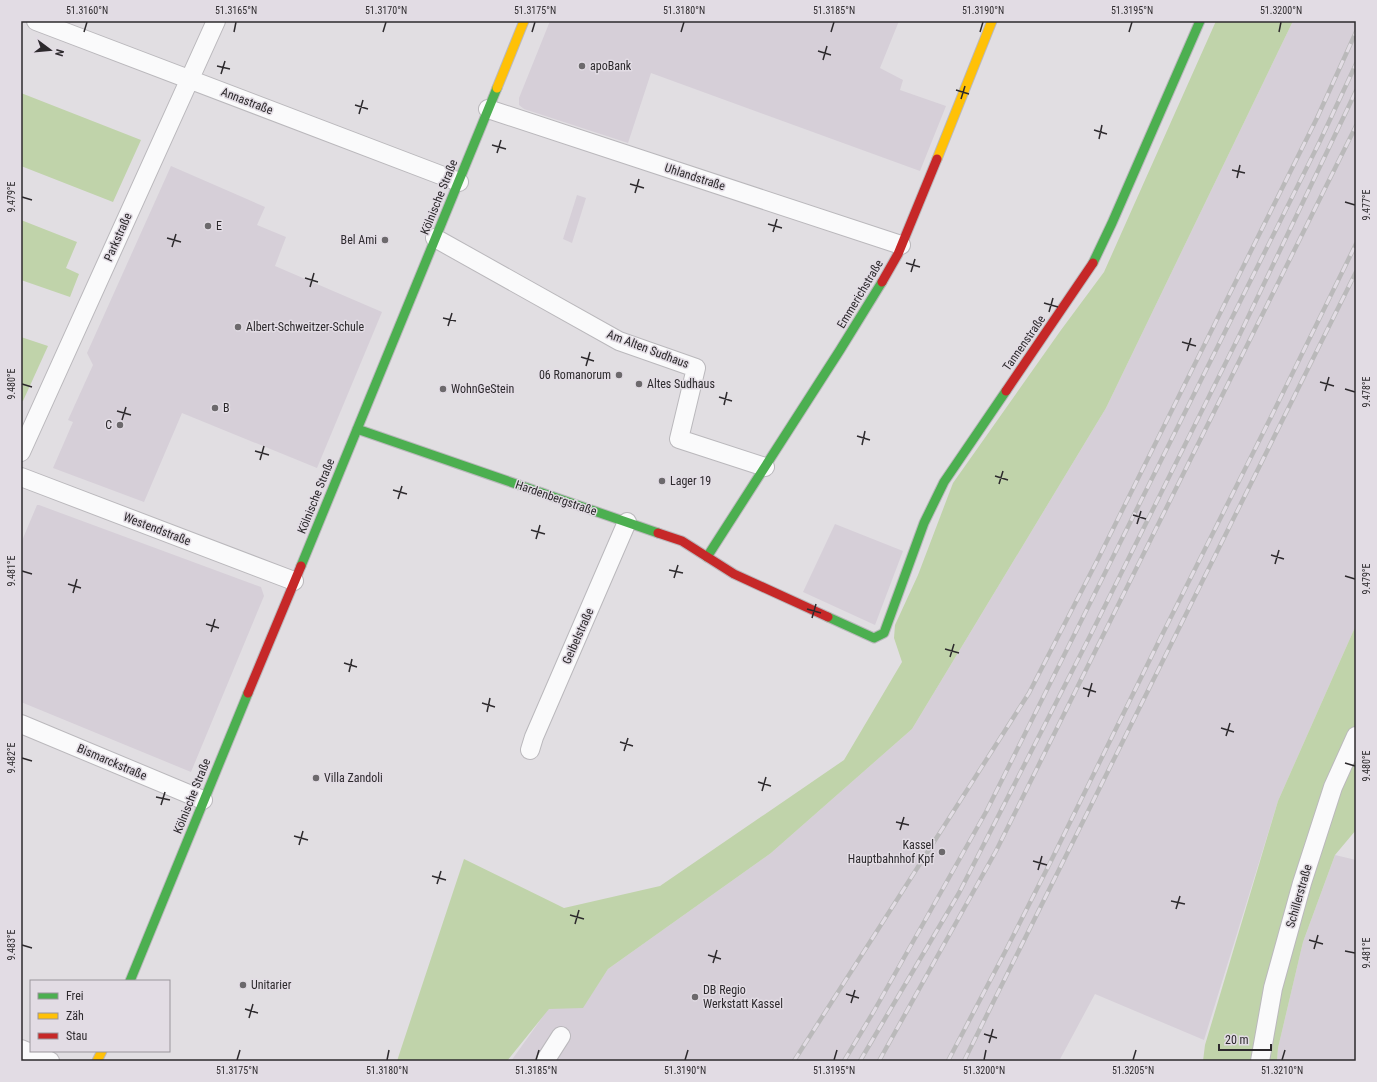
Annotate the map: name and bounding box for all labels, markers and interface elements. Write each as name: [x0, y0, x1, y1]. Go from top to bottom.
text: 51.3160°N: [66, 5, 108, 16]
text: 51.3165°N: [215, 5, 257, 16]
text: 51.3170°N: [365, 5, 407, 16]
text: 51.3175°N: [514, 5, 556, 16]
text: 51.3180°N: [663, 5, 705, 16]
text: 51.3185°N: [813, 5, 855, 16]
text: 51.3190°N: [962, 5, 1004, 16]
text: 51.3195°N: [1111, 5, 1153, 16]
text: 51.3200°N: [1260, 5, 1302, 16]
north arrow: [30, 30, 70, 70]
text: N: [52, 48, 66, 58]
place label: apoBank: [590, 59, 632, 73]
marker: apoBank: [577, 61, 587, 71]
street label: Annastraße: [219, 85, 275, 117]
street label: Kölnische Straße: [418, 157, 461, 237]
street label: Uhlandstraße: [663, 161, 727, 193]
text: 9.479°E: [6, 181, 17, 213]
text: 9.477°E: [1361, 189, 1372, 221]
street label: Parkstraße: [101, 210, 135, 263]
place label: E: [216, 219, 222, 233]
marker: E: [203, 221, 213, 231]
place label: Bel Ami: [341, 233, 377, 247]
marker: Bel Ami: [380, 235, 390, 245]
street label: Emmerichstraße: [834, 257, 886, 331]
street label: Tannenstraße: [1000, 312, 1048, 373]
place label: Albert-Schweitzer-Schule: [246, 320, 365, 334]
marker: Albert-Schweitzer-Schule: [233, 322, 243, 332]
street label: Am Alten Sudhaus: [605, 327, 691, 371]
text: 9.480°E: [6, 368, 17, 400]
place label: 06 Romanorum: [539, 368, 611, 382]
marker: 06 Romanorum: [614, 370, 624, 380]
text: 9.478°E: [1361, 376, 1372, 408]
place label: Altes Sudhaus: [647, 377, 715, 391]
marker: Altes Sudhaus: [634, 379, 644, 389]
place label: WohnGeStein: [451, 382, 514, 396]
marker: WohnGeStein: [438, 384, 448, 394]
place label: B: [223, 401, 230, 415]
marker: B: [210, 403, 220, 413]
place label: C: [105, 418, 112, 432]
marker: C: [115, 420, 125, 430]
street label: Kölnische Straße: [295, 456, 338, 536]
place label: Lager 19: [670, 474, 711, 488]
marker: Lager 19: [657, 476, 667, 486]
street label: Hardenbergstraße: [513, 478, 599, 519]
street label: Westendstraße: [121, 510, 193, 548]
text: 9.481°E: [6, 555, 17, 587]
text: 9.479°E: [1361, 563, 1372, 595]
street label: Geibelstraße: [559, 605, 597, 666]
street label: Bismarckstraße: [75, 741, 149, 783]
text: 9.482°E: [6, 742, 17, 774]
text: 9.480°E: [1361, 750, 1372, 782]
street label: Kölnische Straße: [171, 756, 214, 836]
place label: Villa Zandoli: [324, 771, 383, 785]
marker: Villa Zandoli: [311, 773, 321, 783]
place label: Kassel Hauptbahnhof Kpf: [848, 838, 934, 866]
marker: Kassel Hauptbahnhof Kpf: [937, 847, 947, 857]
street label: Schillerstraße: [1283, 862, 1315, 929]
text: 9.483°E: [6, 929, 17, 961]
text: 9.481°E: [1361, 937, 1372, 969]
place label: Unitarier: [251, 978, 292, 992]
legend: [30, 980, 170, 1052]
marker: Unitarier: [238, 980, 248, 990]
place label: DB Regio Werkstatt Kassel: [703, 983, 783, 1011]
text: Frei: [66, 989, 84, 1003]
marker: DB Regio Werkstatt Kassel: [690, 992, 700, 1002]
text: Zäh: [66, 1009, 84, 1023]
scale bar: [1219, 1026, 1271, 1052]
text: Stau: [66, 1029, 88, 1043]
text: 20 m: [1225, 1033, 1249, 1047]
text: 51.3175°N: [216, 1065, 258, 1076]
text: 51.3180°N: [366, 1065, 408, 1076]
text: 51.3185°N: [515, 1065, 557, 1076]
text: 51.3190°N: [664, 1065, 706, 1076]
text: 51.3195°N: [813, 1065, 855, 1076]
text: 51.3200°N: [963, 1065, 1005, 1076]
text: 51.3205°N: [1112, 1065, 1154, 1076]
text: 51.3210°N: [1261, 1065, 1303, 1076]

